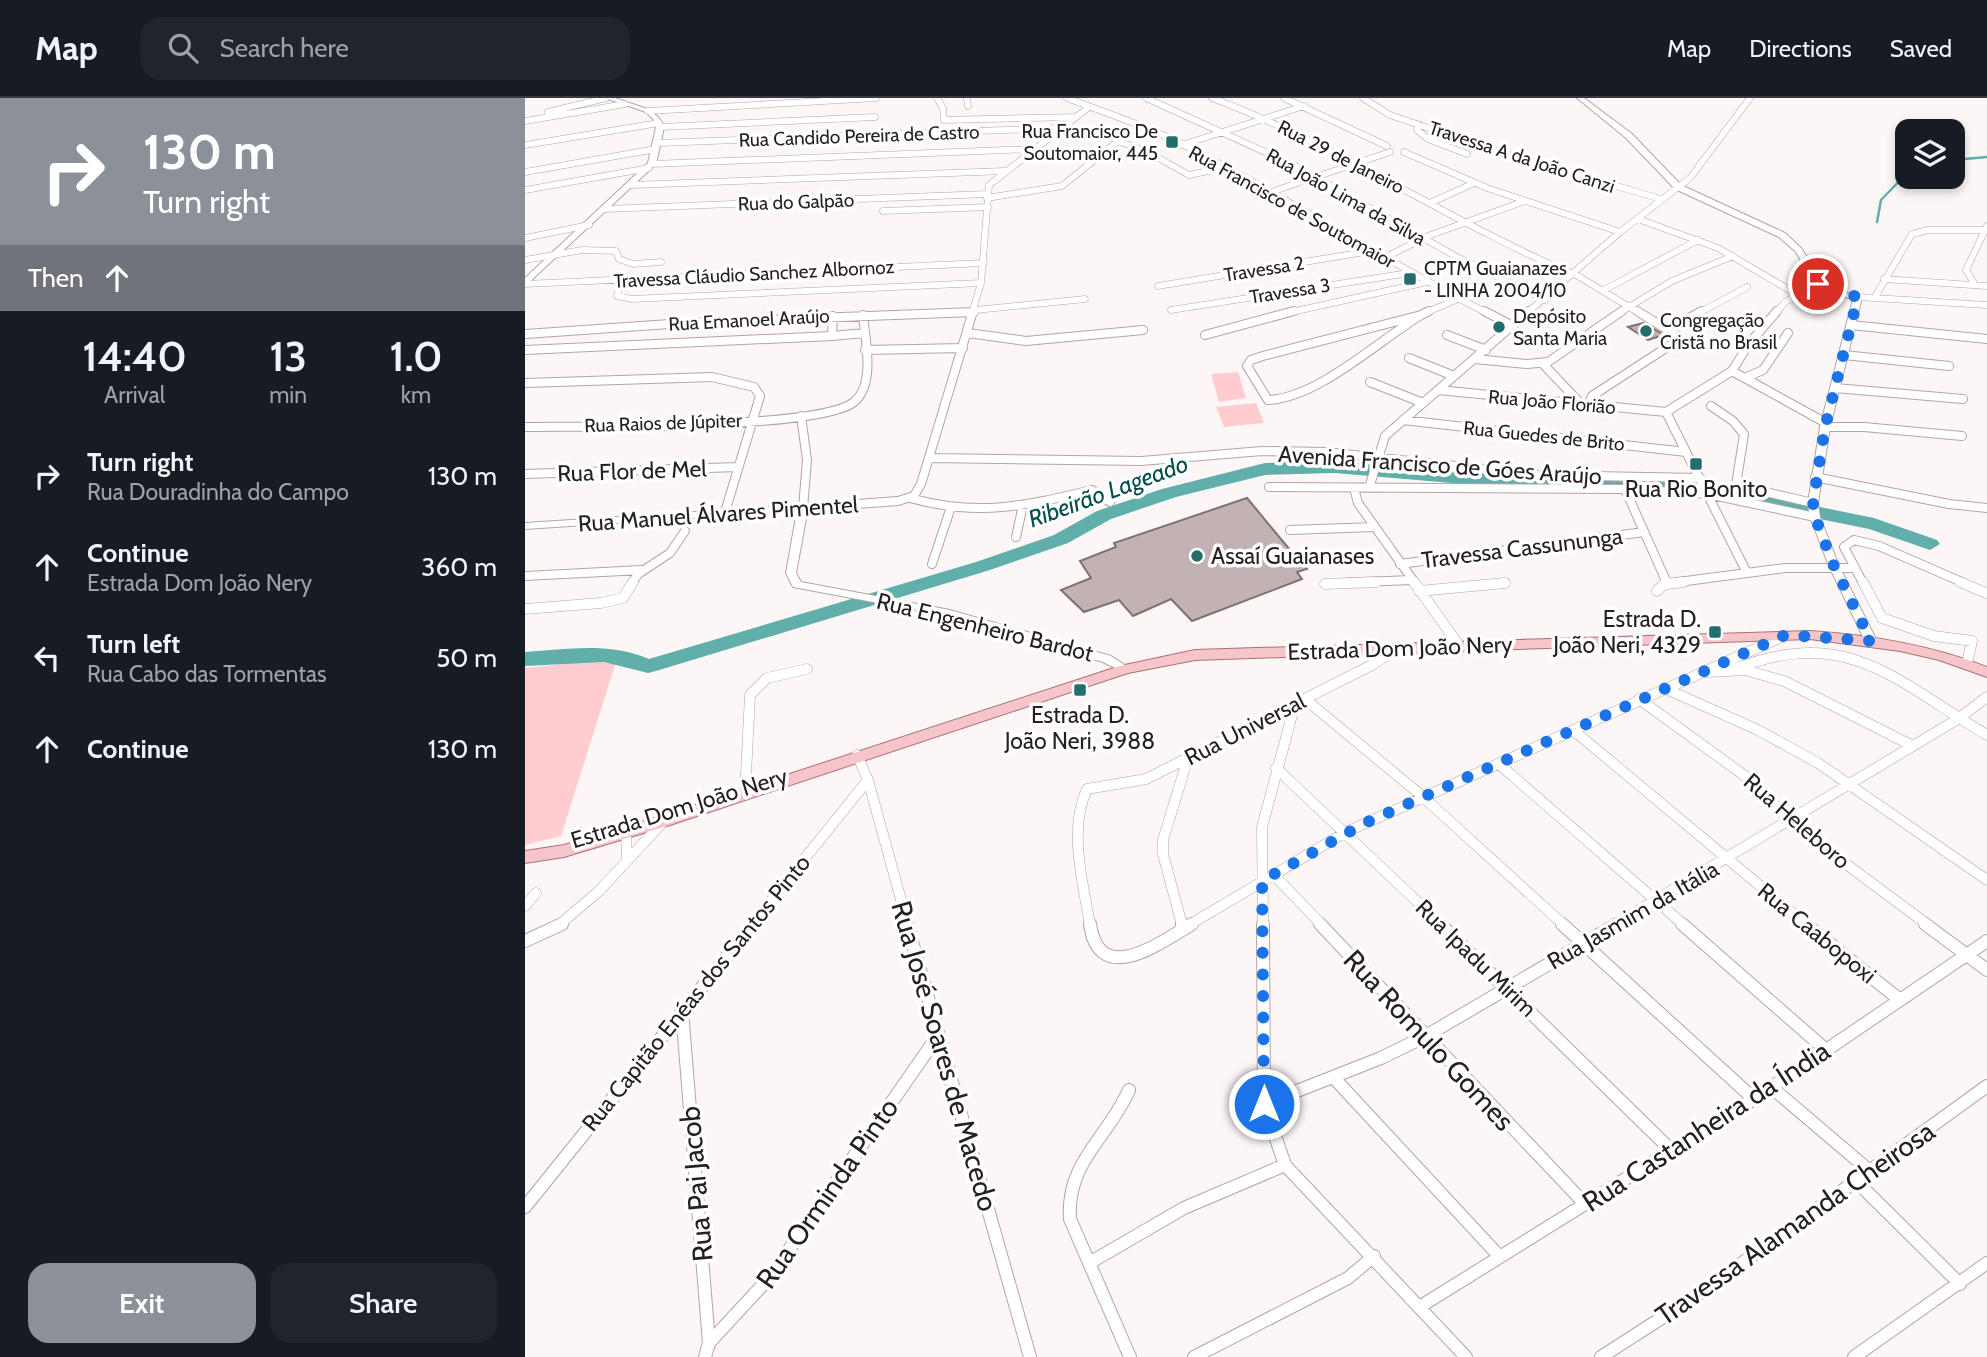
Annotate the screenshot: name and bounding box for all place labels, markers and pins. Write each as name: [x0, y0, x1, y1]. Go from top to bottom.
place label: Rua Francisco De Soutomaior, 445: [1022, 120, 1158, 165]
marker: Rua Francisco De Soutomaior, 445: [1164, 134, 1180, 150]
pin: [1788, 254, 1848, 314]
place label: CPTM Guaianazes - LINHA 2004/10: [1424, 257, 1567, 302]
marker: CPTM Guaianazes - LINHA 2004/10: [1402, 271, 1418, 287]
place label: Depósito Santa Maria: [1513, 305, 1607, 350]
place label: Congregação Cristã no Brasil: [1660, 309, 1778, 354]
marker: Depósito Santa Maria: [1491, 319, 1507, 335]
marker: Congregação Cristã no Brasil: [1638, 323, 1654, 339]
marker: Rua Rio Bonito: [1688, 456, 1704, 472]
place label: Rua Rio Bonito: [1625, 475, 1767, 503]
place label: Assaí Guaianases: [1211, 542, 1374, 570]
marker: Assaí Guaianases: [1189, 548, 1205, 564]
place label: Estrada D. João Neri, 4329: [1552, 605, 1701, 659]
marker: Estrada D. João Neri, 4329: [1707, 624, 1723, 640]
marker: Estrada D. João Neri, 3988: [1072, 682, 1088, 698]
place label: Estrada D. João Neri, 3988: [1004, 701, 1155, 755]

